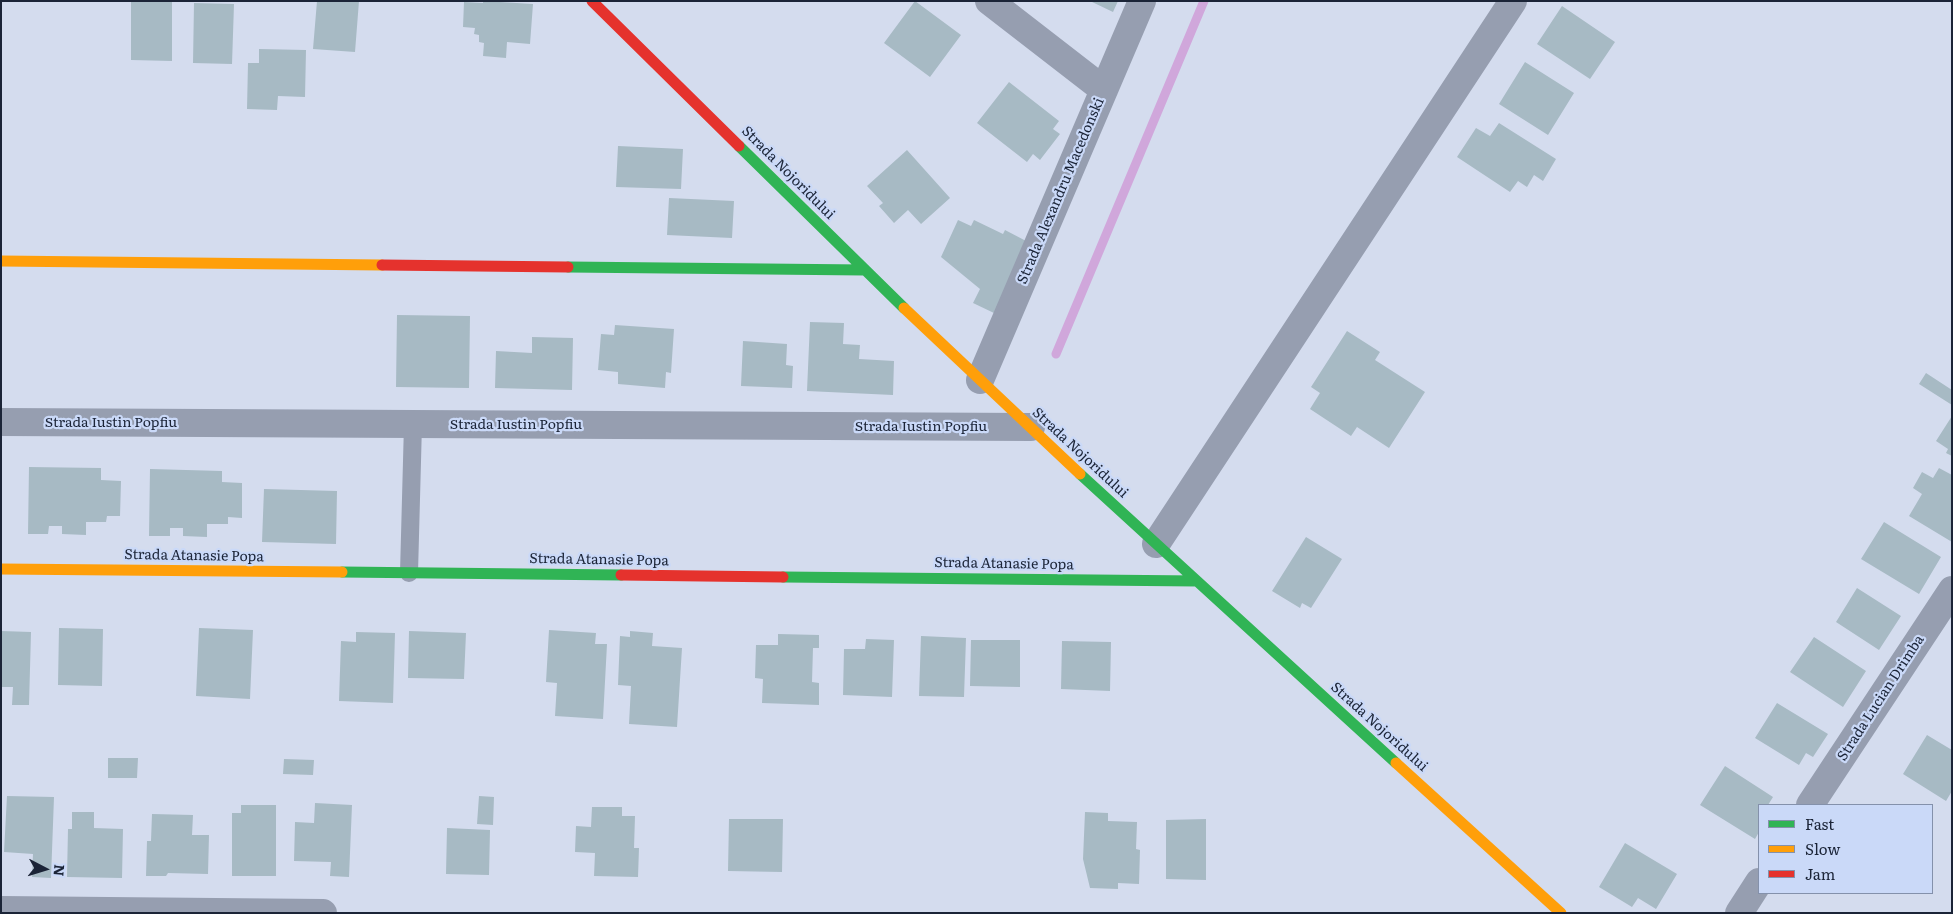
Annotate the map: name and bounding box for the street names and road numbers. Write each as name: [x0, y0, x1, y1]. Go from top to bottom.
street label: Strada Alexandru Macedonski: [1014, 95, 1108, 287]
street label: Strada Nojoridului: [738, 123, 838, 223]
street label: Strada Nojoridului: [1029, 404, 1131, 502]
street label: Strada Iustin Popfiu: [45, 415, 177, 431]
street label: Strada Iustin Popfiu: [450, 417, 582, 433]
street label: Strada Iustin Popfiu: [855, 419, 987, 435]
street label: Strada Atanasie Popa: [124, 546, 264, 566]
street label: Strada Atanasie Popa: [529, 550, 669, 570]
street label: Strada Atanasie Popa: [934, 554, 1074, 574]
street label: Strada Lucian Drimba: [1834, 632, 1928, 764]
street label: Strada Nojoridului: [1327, 679, 1431, 775]

